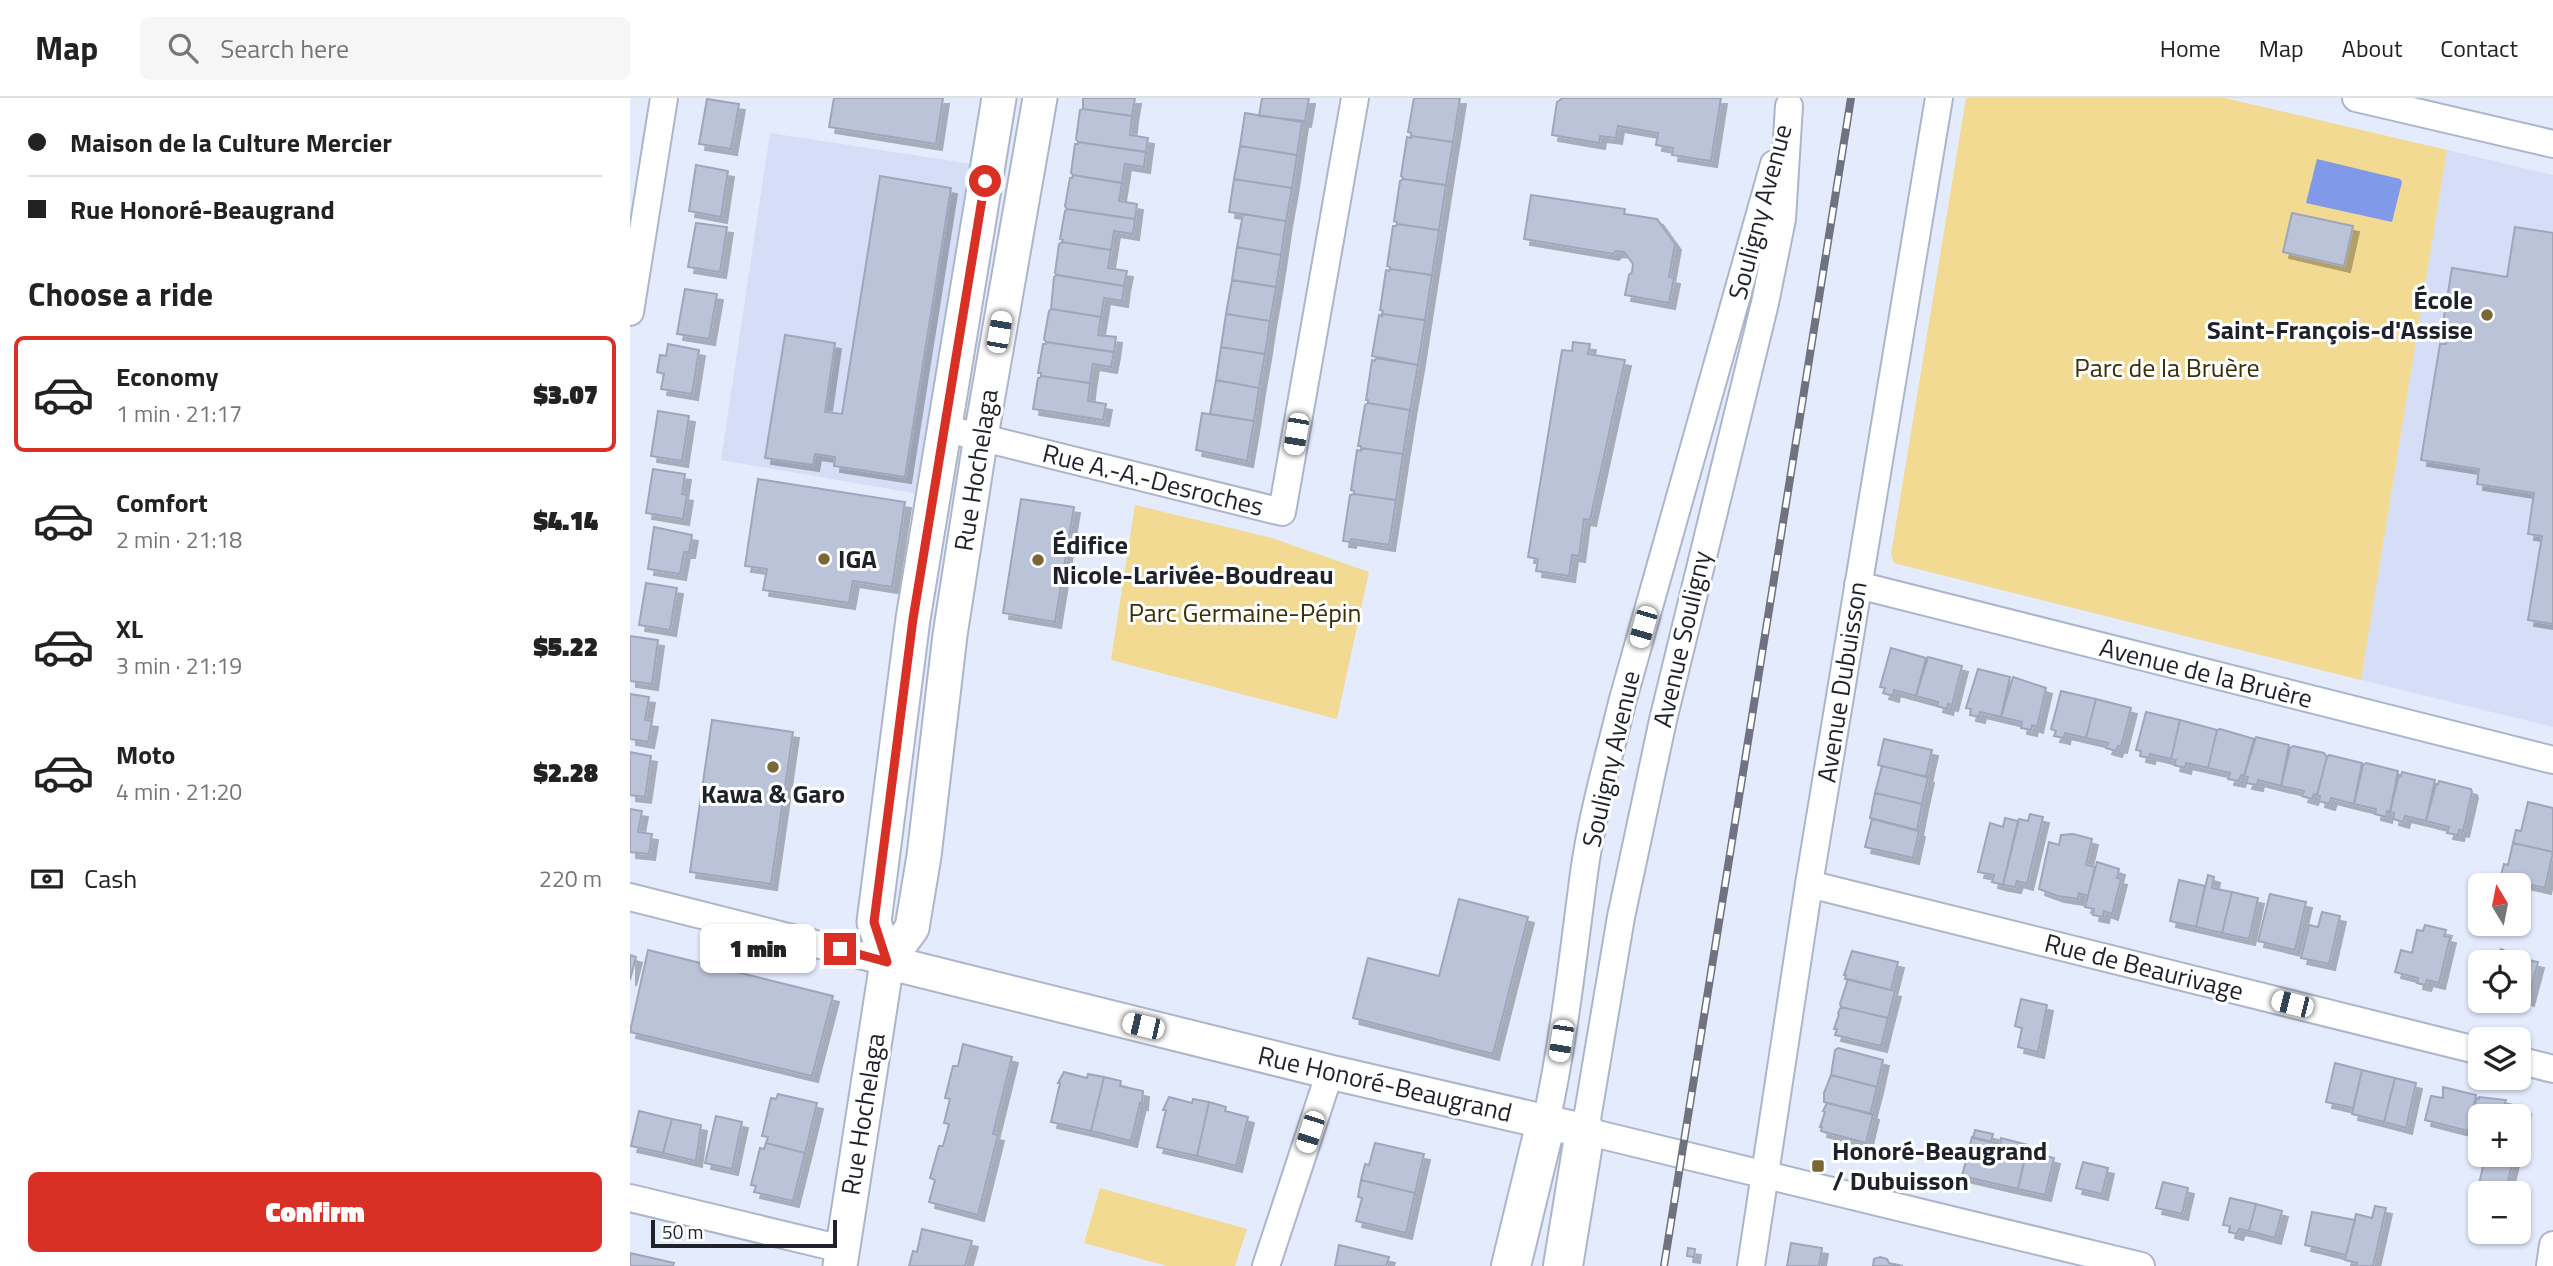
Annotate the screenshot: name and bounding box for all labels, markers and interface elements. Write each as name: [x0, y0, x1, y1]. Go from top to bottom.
search box: [140, 17, 630, 80]
text: Map: [35, 23, 98, 73]
icon: search: [164, 29, 202, 67]
text: Search here: [220, 29, 349, 68]
text: Home: [2160, 30, 2221, 66]
text: Map: [2259, 30, 2304, 66]
text: About: [2342, 30, 2402, 66]
text: Contact: [2440, 30, 2518, 66]
street label: Souligny Avenue: [1717, 120, 1802, 304]
text: Maison de la Culture Mercier: [70, 123, 392, 162]
route start: [969, 165, 1001, 197]
text: Rue Honoré-Beaugrand: [70, 190, 335, 229]
text: Choose a ride: [28, 270, 213, 318]
place label: École Saint-François-d'Assise: [2207, 280, 2473, 349]
marker: École Saint-François-d'Assise: [2479, 307, 2495, 323]
car: [986, 309, 1013, 355]
park label: Parc de la Bruère: [2074, 348, 2260, 387]
text: Economy: [116, 357, 218, 396]
icon: car: [32, 363, 95, 426]
text: $3.07: [533, 375, 598, 414]
street label: Rue Hochelaga: [943, 386, 1008, 554]
text: 1 min · 21:17: [116, 396, 242, 431]
car: [1283, 411, 1310, 457]
street label: Rue A.-A.-Desroches: [1038, 433, 1268, 526]
text: Comfort: [116, 483, 208, 522]
icon: car: [32, 489, 95, 552]
text: $4.14: [533, 501, 598, 540]
text: 2 min · 21:18: [116, 522, 242, 557]
place label: Édifice Nicole-Larivée-Boudreau: [1052, 525, 1334, 594]
place label: IGA: [838, 539, 877, 578]
street label: Avenue Souligny: [1642, 547, 1721, 731]
marker: IGA: [816, 551, 832, 567]
marker: Édifice Nicole-Larivée-Boudreau: [1030, 552, 1046, 568]
street label: Avenue Dubuisson: [1806, 579, 1877, 785]
park label: Parc Germaine-Pépin: [1129, 593, 1362, 632]
car: [1628, 604, 1659, 650]
text: XL: [116, 609, 143, 648]
icon: car: [32, 615, 95, 678]
text: $5.22: [533, 627, 598, 666]
street label: Avenue de la Bruère: [2096, 627, 2317, 718]
text: 3 min · 21:19: [116, 648, 242, 683]
street label: Souligny Avenue: [1571, 667, 1650, 851]
text: Moto: [116, 735, 175, 774]
icon: car: [32, 741, 95, 804]
text: $2.28: [533, 753, 598, 792]
marker: Kawa & Garo: [765, 759, 781, 775]
text: 4 min · 21:20: [116, 774, 242, 809]
place label: Kawa & Garo: [701, 774, 845, 813]
text: Cash: [84, 859, 137, 898]
icon: cash: [28, 860, 66, 898]
text: 220 m: [539, 861, 602, 896]
north arrow: [2468, 873, 2530, 936]
map controls: [2468, 873, 2531, 1244]
street label: Rue de Beaurivage: [2041, 923, 2248, 1010]
callout: 1 min: [700, 924, 816, 974]
text: 1 min: [729, 931, 787, 966]
route end: [824, 933, 856, 965]
button: locate: [2468, 950, 2531, 1013]
car: [2270, 989, 2315, 1019]
car: [1121, 1011, 1166, 1041]
car: [1548, 1019, 1575, 1063]
button: layers: [2468, 1027, 2531, 1090]
street label: Rue Hochelaga: [830, 1030, 895, 1198]
street label: Rue Honoré-Beaugrand: [1254, 1035, 1516, 1132]
button: +: [2468, 1104, 2531, 1167]
car: [1294, 1109, 1327, 1155]
place label: Honoré-Beaugrand / Dubuisson: [1832, 1131, 2047, 1200]
marker: Honoré-Beaugrand / Dubuisson: [1810, 1158, 1826, 1174]
button: Confirm: [28, 1172, 602, 1252]
button: −: [2468, 1181, 2531, 1244]
scale bar: [651, 1217, 836, 1249]
text: 50 m: [662, 1217, 703, 1246]

